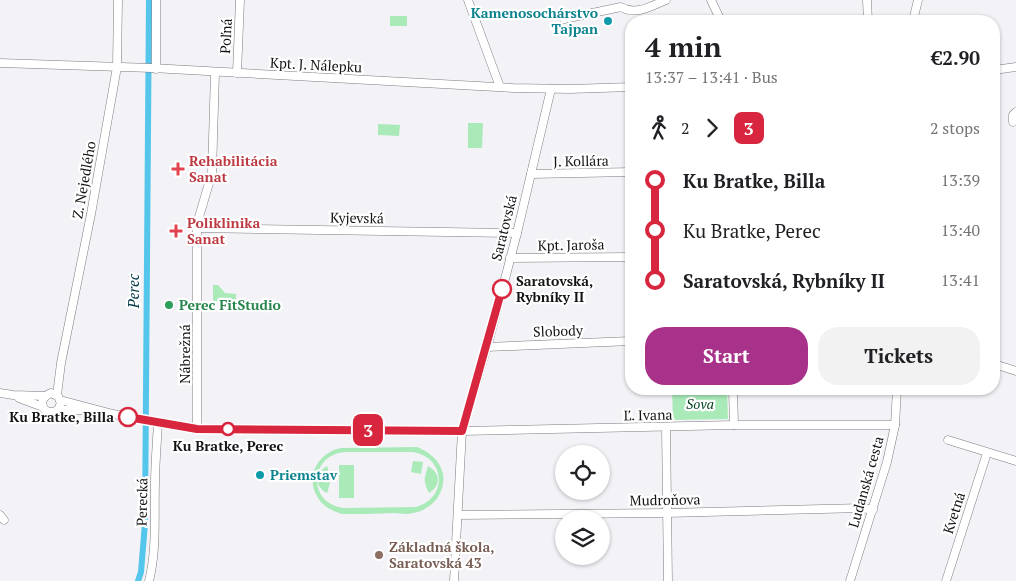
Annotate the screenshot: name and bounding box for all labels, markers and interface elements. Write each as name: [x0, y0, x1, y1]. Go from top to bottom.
place label: Kamenosochárstvo Tajpan: [471, 3, 598, 38]
marker: Kamenosochárstvo Tajpan: [602, 15, 614, 27]
street label: Poľná: [215, 18, 236, 54]
text: 4 min: [645, 28, 722, 65]
text: €2.90: [931, 45, 980, 70]
street label: Kpt. J. Nálepku: [270, 53, 362, 76]
text: 13:37 – 13:41 · Bus: [645, 66, 778, 88]
icon: walk: [645, 114, 673, 142]
icon: forward: [698, 114, 726, 142]
text: 3: [744, 116, 754, 140]
text: 2: [681, 117, 690, 139]
text: 2 stops: [930, 117, 980, 139]
street label: Z. Nejedlého: [67, 139, 100, 220]
place label: Rehabilitácia Sanat: [189, 151, 278, 186]
street label: J. Kollára: [553, 151, 609, 170]
marker: Rehabilitácia Sanat: [171, 162, 185, 176]
text: Ku Bratke, Billa: [683, 168, 825, 193]
text: 13:39: [941, 169, 980, 191]
street label: Saratovská: [486, 193, 521, 263]
street label: Kyjevská: [330, 208, 384, 227]
place label: Poliklinika Sanat: [187, 213, 260, 248]
text: Ku Bratke, Perec: [683, 218, 821, 243]
text: 13:40: [941, 219, 980, 241]
marker: Poliklinika Sanat: [169, 224, 183, 238]
street label: Kpt. Jaroša: [537, 234, 605, 255]
text: Saratovská, Rybníky II: [683, 268, 885, 293]
text: 13:41: [941, 269, 980, 291]
place label: Saratovská, Rybníky II: [516, 271, 593, 306]
water label: Perec: [123, 273, 143, 309]
marker: Saratovská, Rybníky II: [492, 279, 512, 299]
place label: Perec FitStudio: [179, 295, 281, 314]
marker: Perec FitStudio: [163, 299, 175, 311]
street label: Slobody: [533, 320, 584, 341]
street label: Nábrežná: [175, 324, 194, 384]
button: Start: [645, 327, 808, 385]
button: Tickets: [818, 327, 980, 385]
park label: Sova: [686, 394, 714, 413]
street label: Ľ. Ivana: [623, 405, 673, 424]
place label: Ku Bratke, Billa: [9, 407, 114, 426]
marker: Ku Bratke, Billa: [118, 407, 138, 427]
line badge: 3: [352, 414, 384, 446]
text: 3: [363, 418, 373, 442]
marker: Ku Bratke, Perec: [221, 422, 235, 436]
street label: Ludanská cesta: [843, 434, 888, 530]
place label: Ku Bratke, Perec: [173, 436, 283, 455]
map controls: [555, 445, 610, 565]
button: locate: [555, 445, 610, 500]
place label: Priemstav: [270, 465, 338, 484]
marker: Priemstav: [254, 469, 266, 481]
street label: Perecká: [132, 478, 151, 526]
street label: Mudroňova: [629, 489, 701, 510]
street label: Kvetná: [938, 490, 969, 536]
button: layers: [555, 510, 610, 565]
place label: Základná škola, Saratovská 43: [389, 537, 495, 572]
marker: Základná škola, Saratovská 43: [373, 549, 385, 561]

